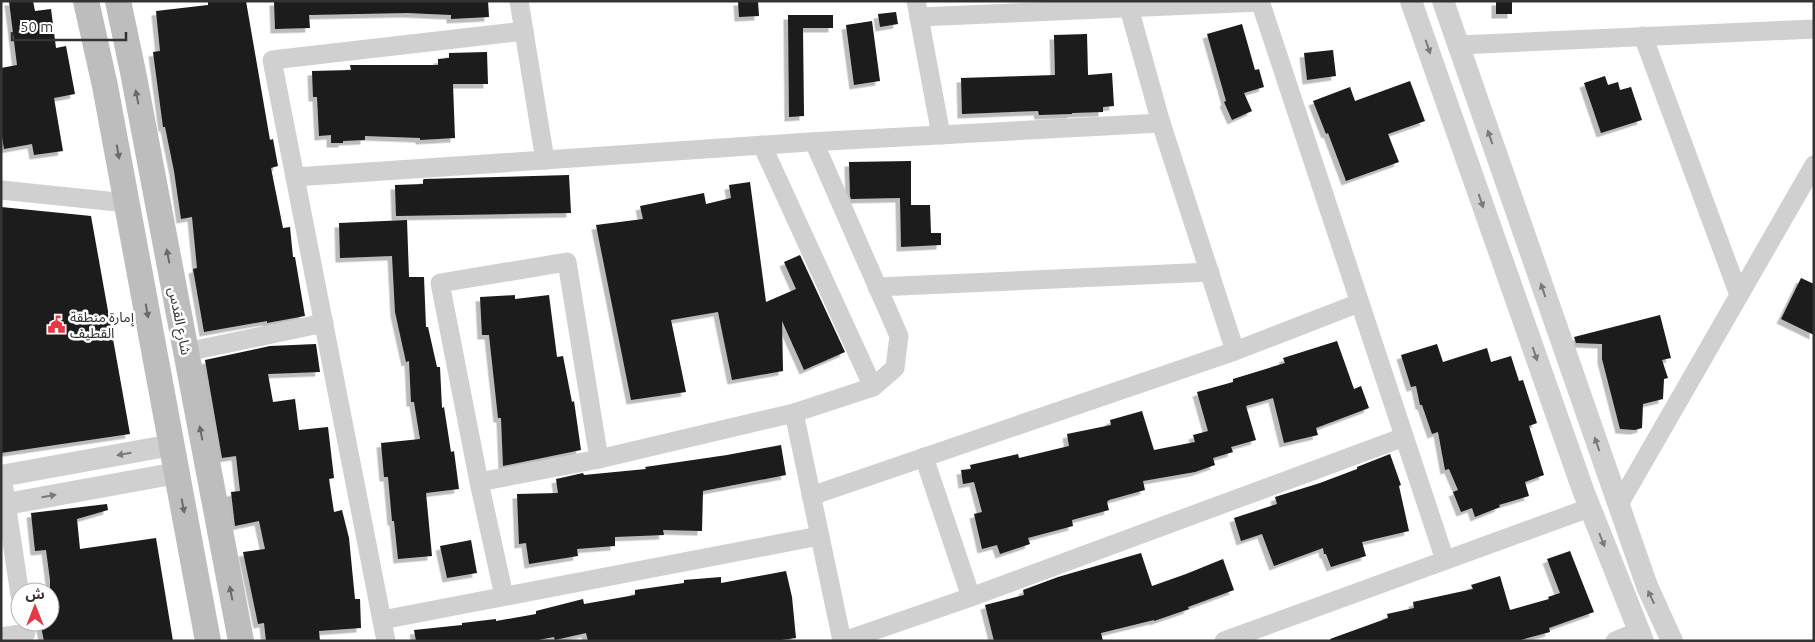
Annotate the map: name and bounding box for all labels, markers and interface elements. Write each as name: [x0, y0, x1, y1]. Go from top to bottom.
scale bar: [12, 10, 126, 42]
text: 50 m: [20, 18, 53, 35]
one-way arrow: [1424, 40, 1432, 55]
one-way arrow: [133, 88, 141, 104]
one-way arrow: [1486, 129, 1493, 144]
one-way arrow: [114, 144, 122, 160]
one-way arrow: [1478, 193, 1485, 208]
one-way arrow: [163, 248, 171, 264]
one-way arrow: [1539, 282, 1547, 297]
street label: شارع القدس: [163, 286, 194, 357]
one-way arrow: [144, 304, 152, 320]
place label: إمارة منطقة القطيف: [70, 309, 135, 341]
public building icon: إمارة منطقة القطيف: [46, 315, 66, 335]
one-way arrow: [1531, 347, 1539, 362]
one-way arrow: [197, 425, 205, 441]
one-way arrow: [1593, 436, 1600, 451]
one-way arrow: [116, 450, 132, 458]
one-way arrow: [42, 492, 58, 500]
one-way arrow: [179, 498, 187, 513]
one-way arrow: [1598, 533, 1606, 548]
north arrow: [10, 582, 60, 632]
one-way arrow: [227, 584, 235, 600]
text: ش: [25, 586, 45, 602]
one-way arrow: [1647, 590, 1655, 604]

